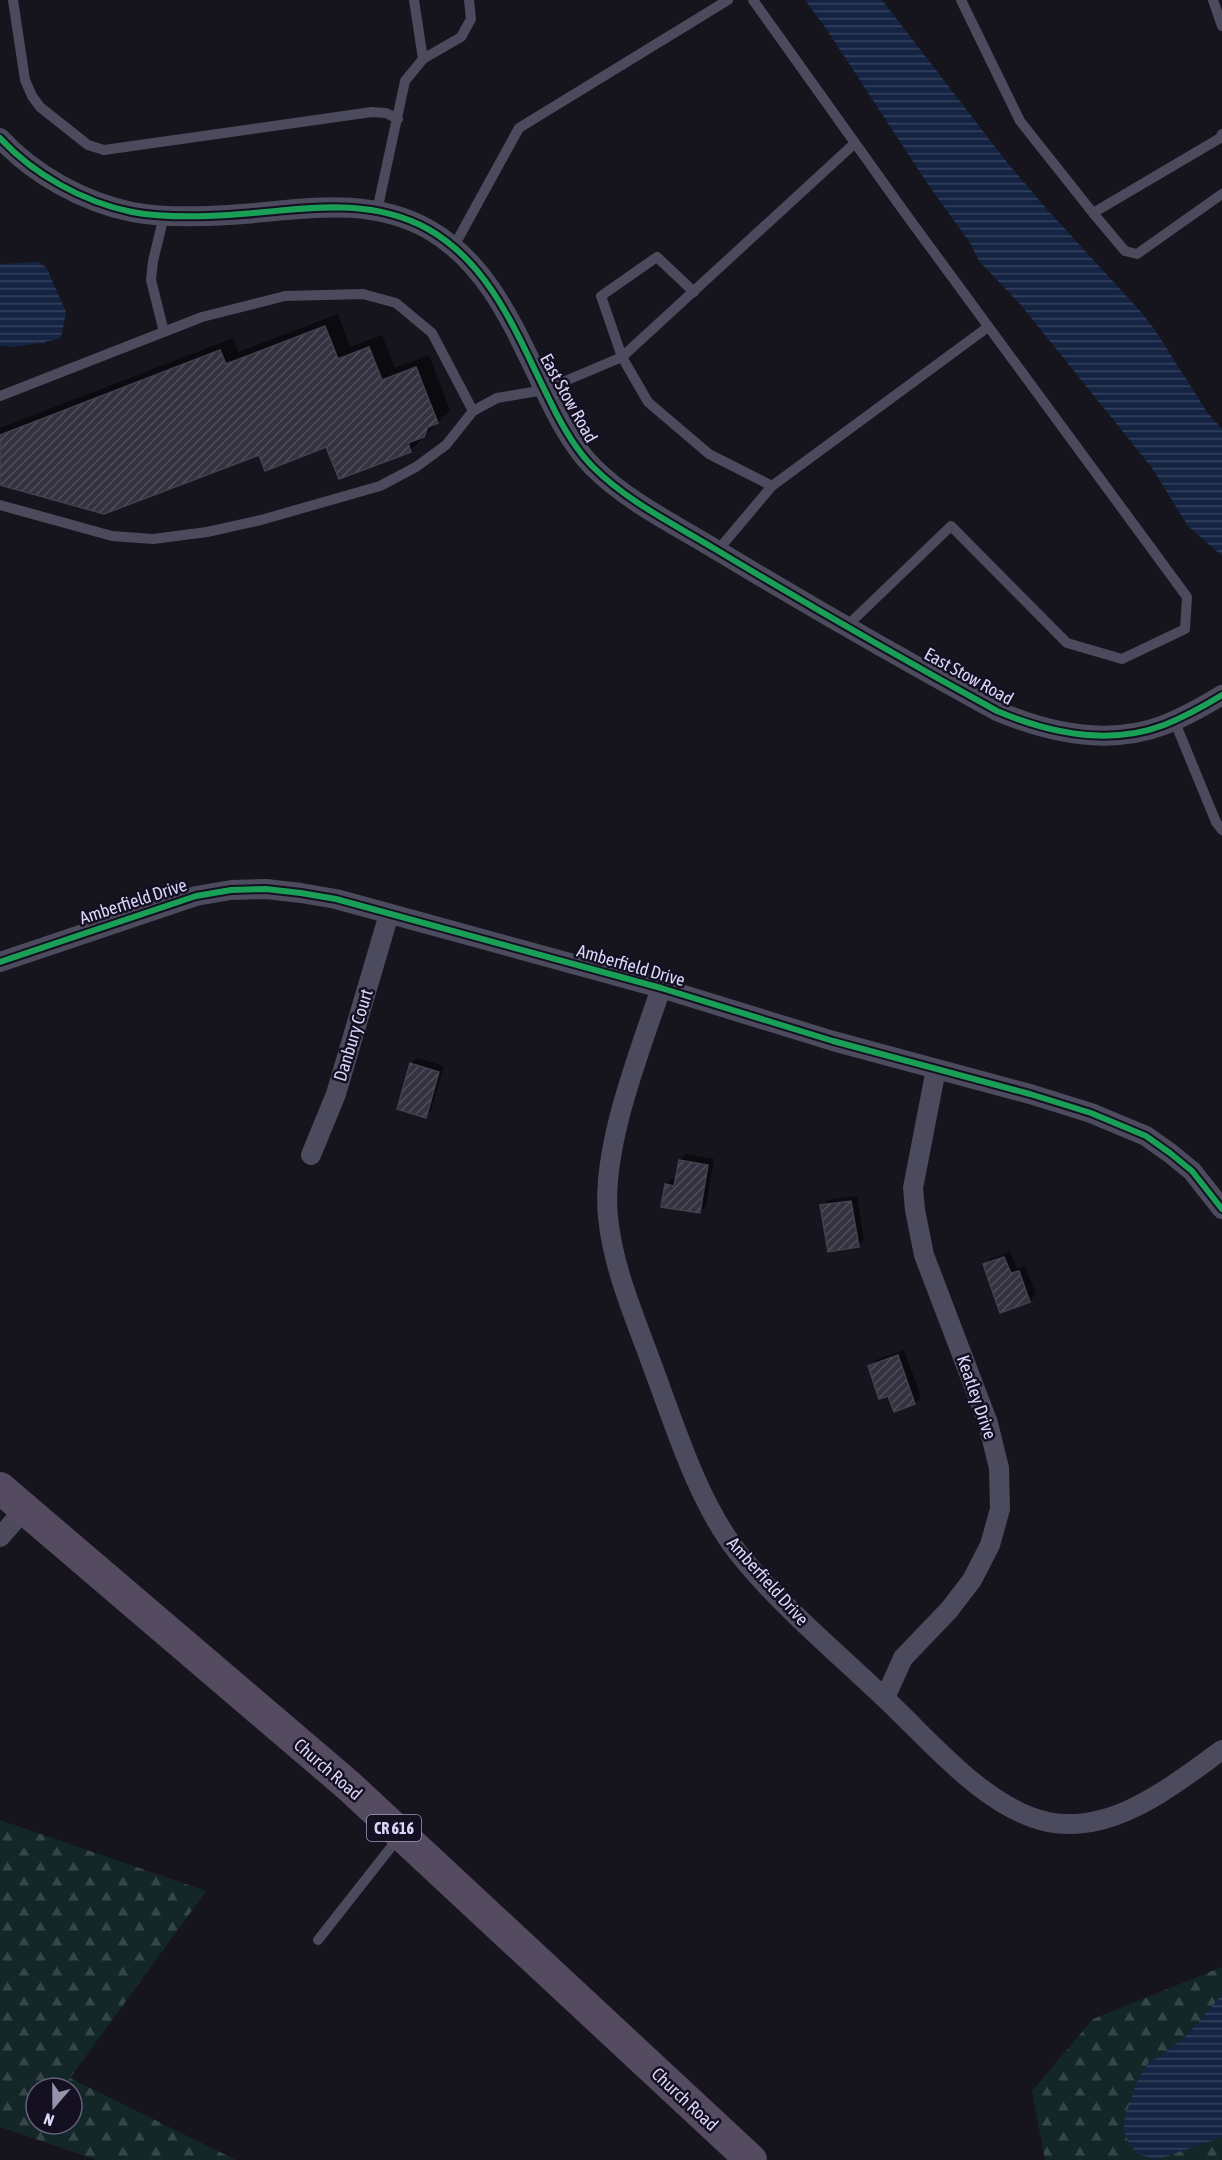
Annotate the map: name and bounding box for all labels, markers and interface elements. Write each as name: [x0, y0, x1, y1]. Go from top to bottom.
street label: East Stow Road: [536, 350, 602, 446]
street label: East Stow Road: [921, 643, 1017, 709]
street label: Amberfield Drive: [77, 874, 189, 928]
street label: Amberfield Drive: [575, 940, 687, 990]
street label: Danbury Court: [329, 986, 377, 1084]
street label: Keatley Drive: [953, 1352, 1001, 1442]
street label: Amberfield Drive: [723, 1533, 813, 1629]
street label: Church Road: [290, 1734, 366, 1804]
road number: CR 616: [367, 1815, 421, 1841]
street label: Church Road: [647, 2063, 723, 2135]
north arrow: [24, 2076, 84, 2136]
text: N: [41, 2110, 56, 2130]

